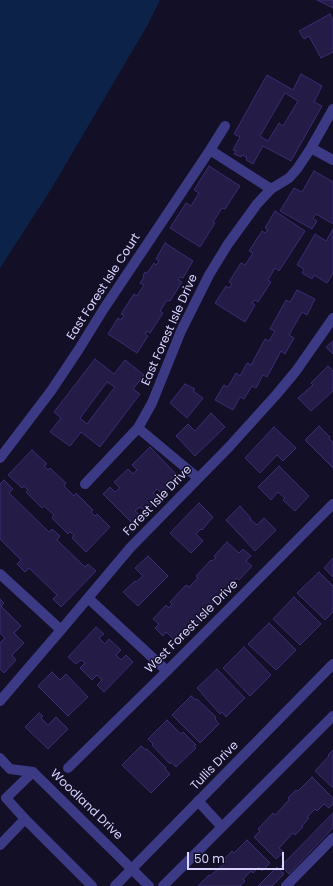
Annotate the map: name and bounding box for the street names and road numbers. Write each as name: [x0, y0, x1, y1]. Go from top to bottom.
street label: East Forest Isle Court: [64, 231, 144, 343]
street label: East Forest Isle Drive: [139, 272, 201, 388]
street label: Forest Isle Drive: [121, 463, 195, 539]
street label: West Forest Isle Drive: [143, 578, 241, 676]
street label: Tullis Drive: [188, 738, 242, 794]
street label: Woodland Drive: [47, 767, 125, 843]

